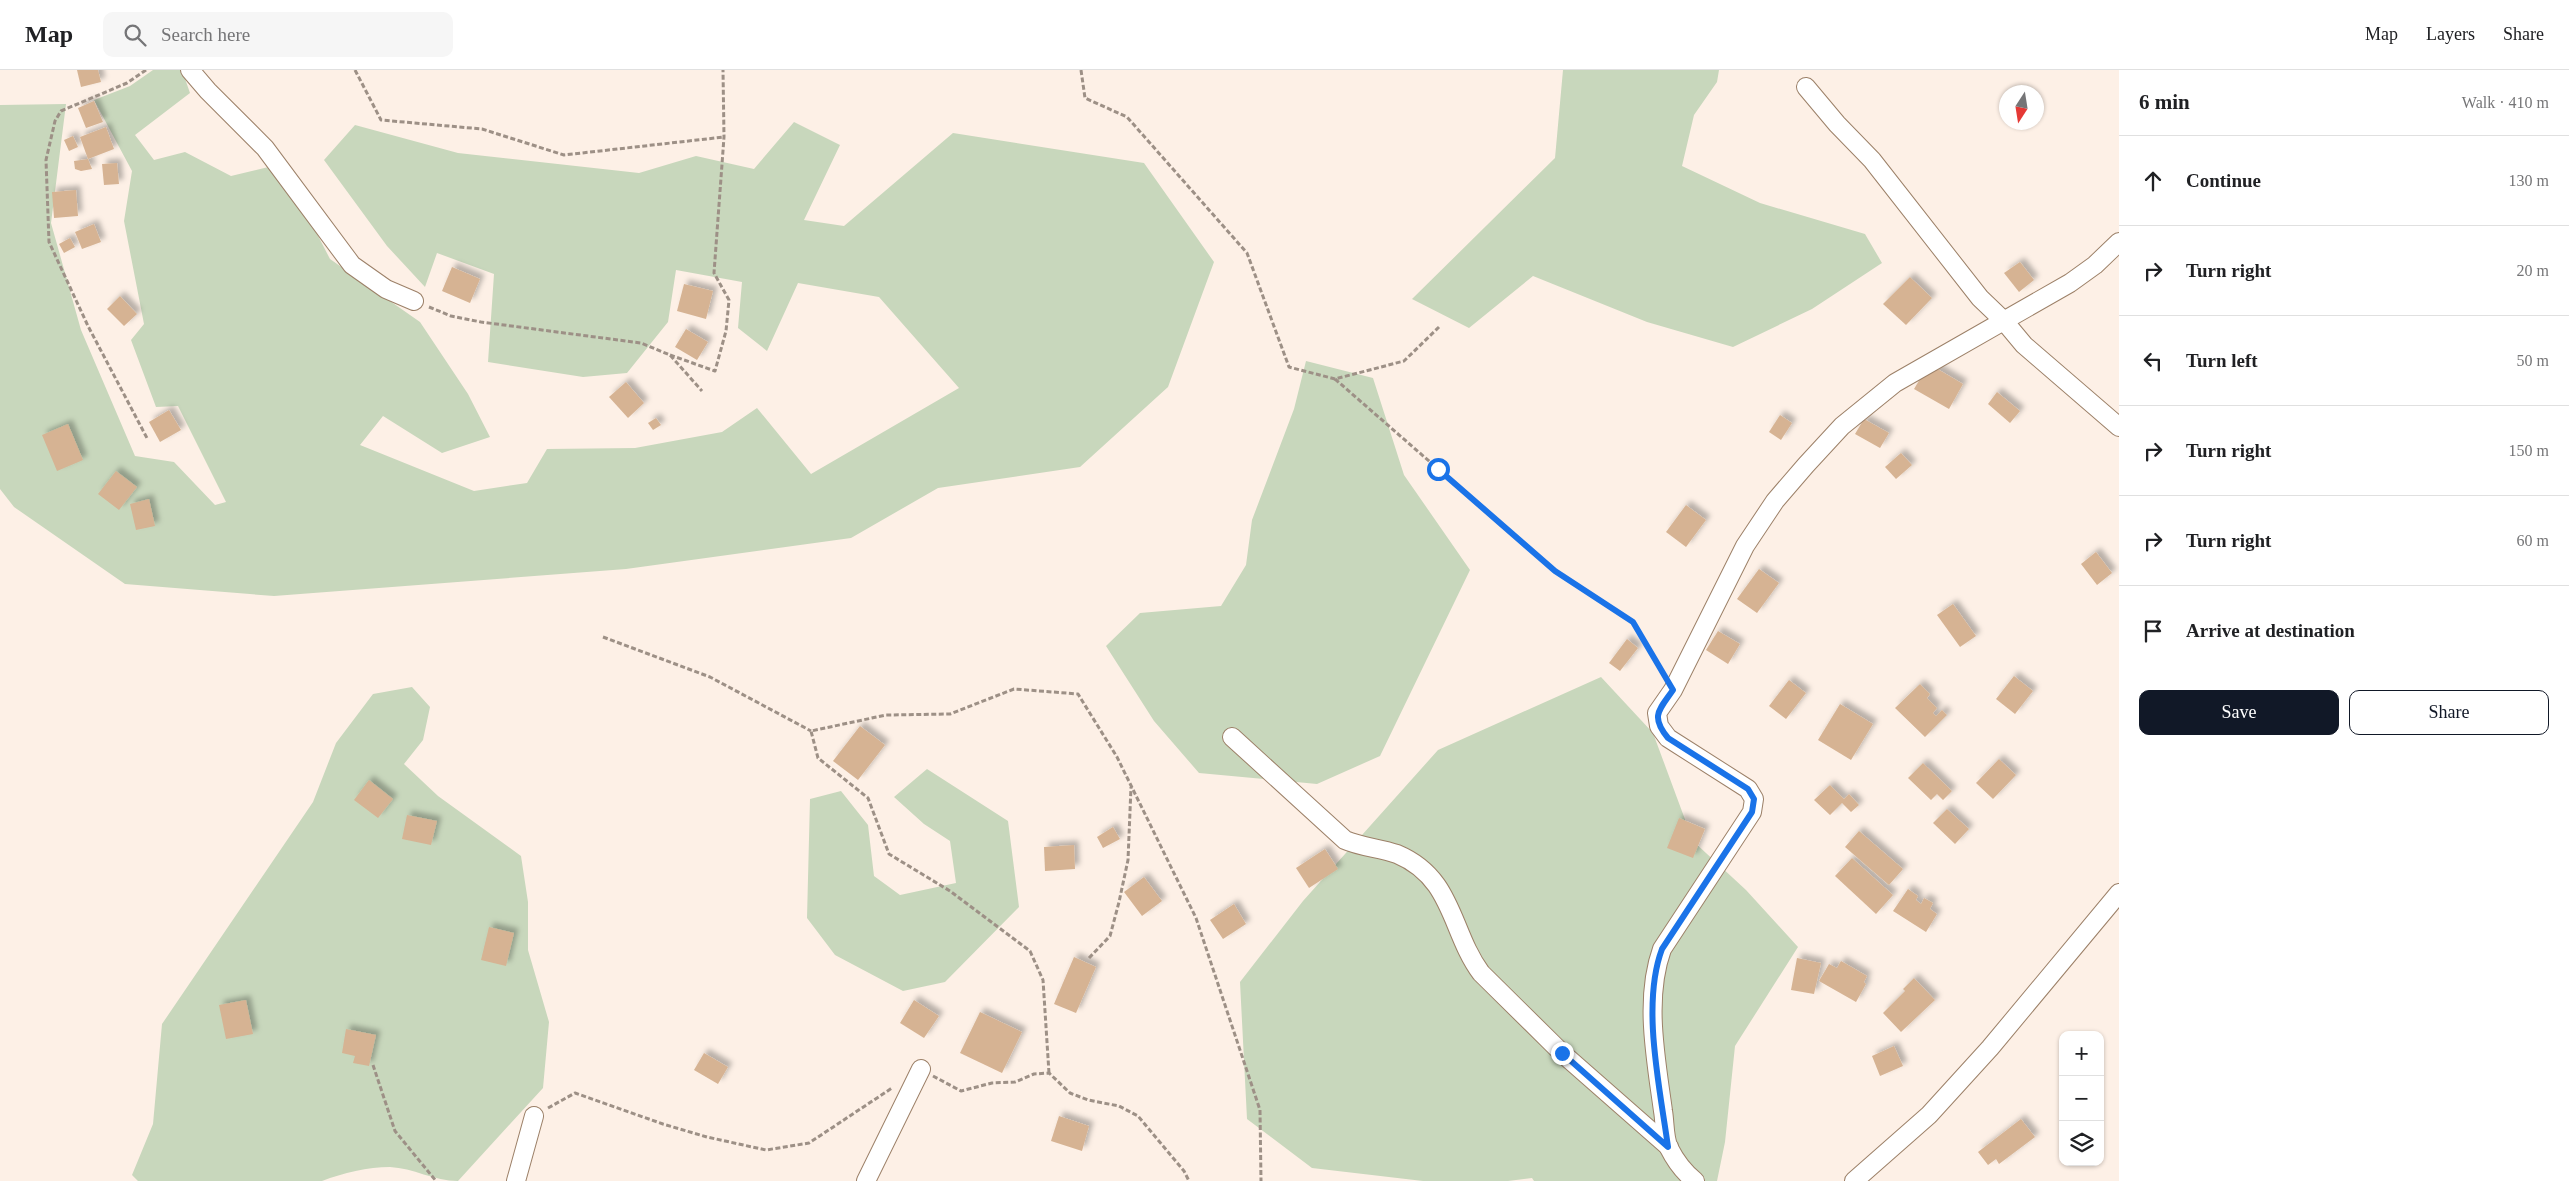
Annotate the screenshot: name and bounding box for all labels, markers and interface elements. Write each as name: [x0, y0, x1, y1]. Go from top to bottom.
search box: [103, 12, 453, 57]
text: Map: [25, 21, 73, 47]
icon: search: [121, 21, 149, 49]
text: Search here: [161, 24, 250, 45]
text: Map: [2365, 24, 2398, 44]
text: Layers: [2426, 24, 2475, 44]
text: Share: [2503, 24, 2544, 44]
north arrow: [1999, 85, 2044, 130]
text: 6 min: [2139, 90, 2190, 114]
text: Walk · 410 m: [2462, 94, 2549, 111]
icon: ahead: [2139, 167, 2167, 195]
text: Continue: [2186, 170, 2261, 191]
text: 130 m: [2509, 172, 2549, 189]
icon: right: [2139, 257, 2167, 285]
text: Turn right: [2186, 260, 2271, 281]
text: 20 m: [2517, 262, 2549, 279]
icon: left: [2139, 347, 2167, 375]
text: Turn left: [2186, 350, 2258, 371]
text: 50 m: [2517, 352, 2549, 369]
icon: right: [2139, 437, 2167, 465]
text: Turn right: [2186, 440, 2271, 461]
text: 150 m: [2509, 442, 2549, 459]
route start: [1427, 458, 1450, 481]
icon: right: [2139, 527, 2167, 555]
text: Turn right: [2186, 530, 2271, 551]
text: 60 m: [2517, 532, 2549, 549]
icon: arrive: [2139, 617, 2167, 645]
text: Arrive at destination: [2186, 620, 2355, 641]
button: Save: [2139, 690, 2339, 735]
button: Share: [2349, 690, 2549, 735]
map controls: [2059, 1031, 2104, 1166]
button: +: [2059, 1031, 2104, 1076]
route end: [1551, 1042, 1574, 1065]
button: −: [2059, 1076, 2104, 1121]
button: layers: [2059, 1121, 2104, 1166]

